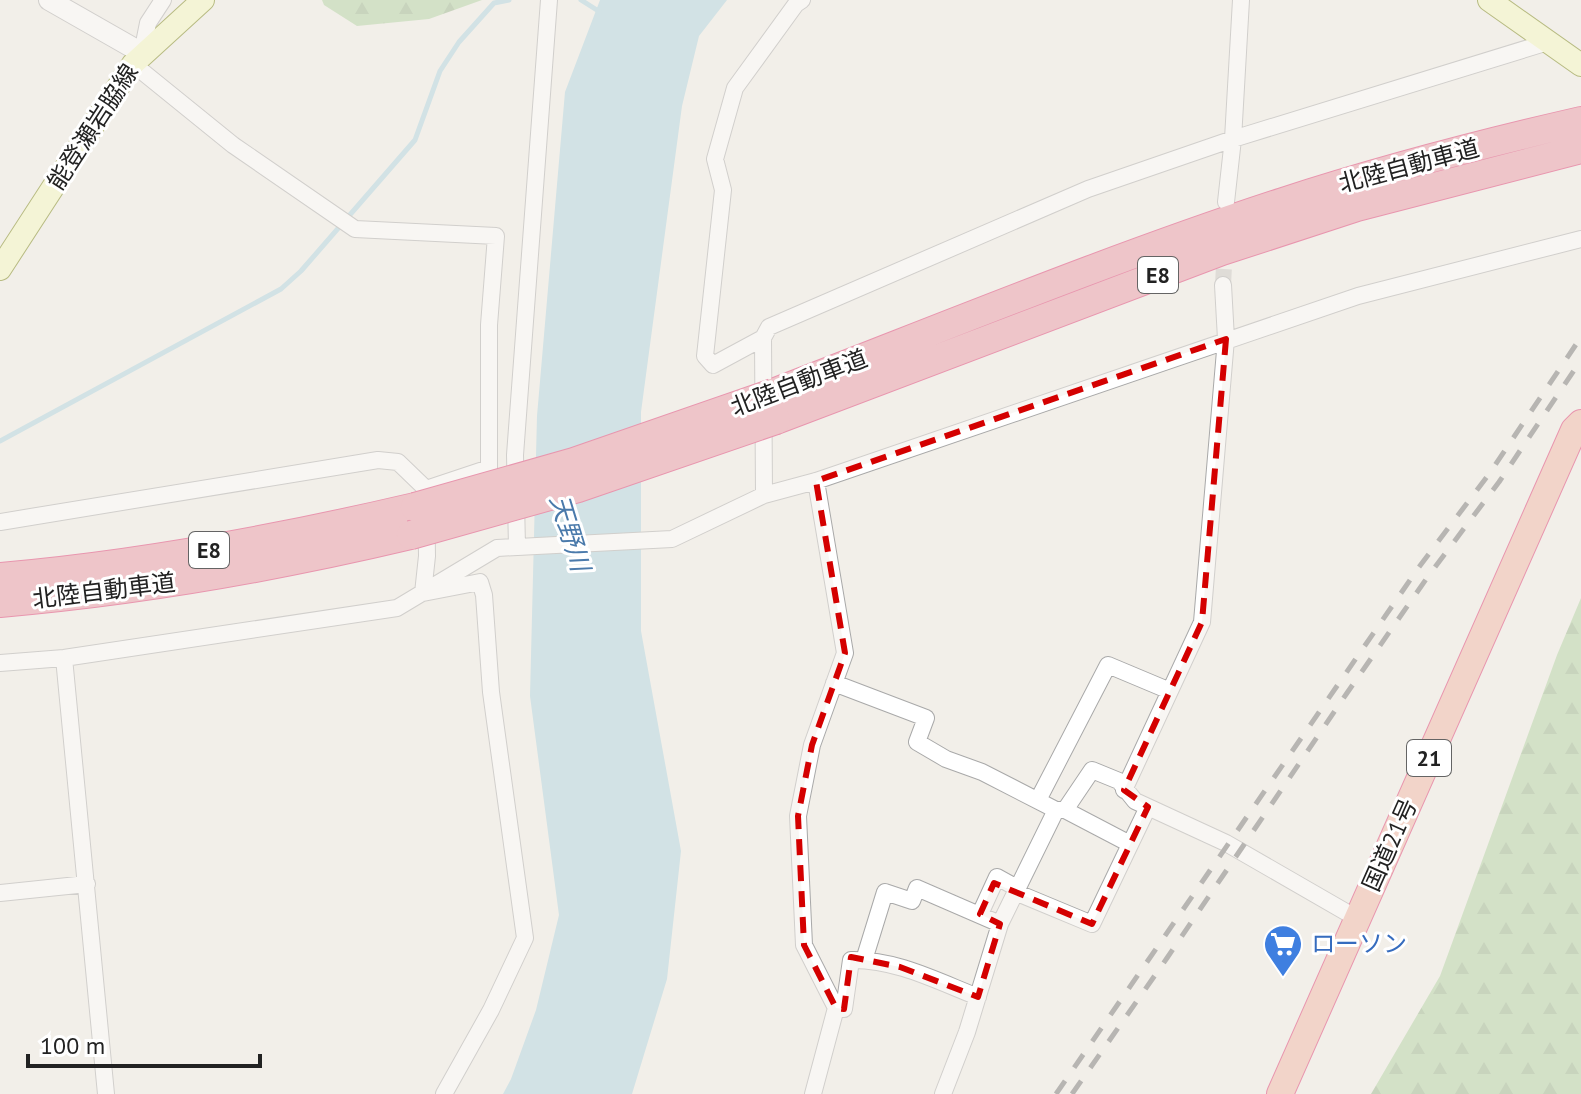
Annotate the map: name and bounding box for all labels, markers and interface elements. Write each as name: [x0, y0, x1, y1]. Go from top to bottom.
street label: 能登瀬岩脇線: [40, 58, 145, 196]
street label: 北陸自動車道: [1335, 132, 1482, 199]
road number: E8: [1138, 257, 1178, 293]
street label: 北陸自動車道: [726, 342, 872, 423]
water label: 天野川: [543, 491, 599, 578]
road number: E8: [189, 532, 229, 568]
street label: 北陸自動車道: [31, 566, 177, 615]
road number: 21: [1407, 740, 1451, 776]
street label: 国道21号: [1355, 794, 1424, 896]
supermarket icon: ローソン: [1262, 923, 1304, 978]
place label: ローソン: [1311, 928, 1407, 959]
scale bar: [28, 1018, 260, 1068]
text: 100 m: [40, 1030, 105, 1061]

